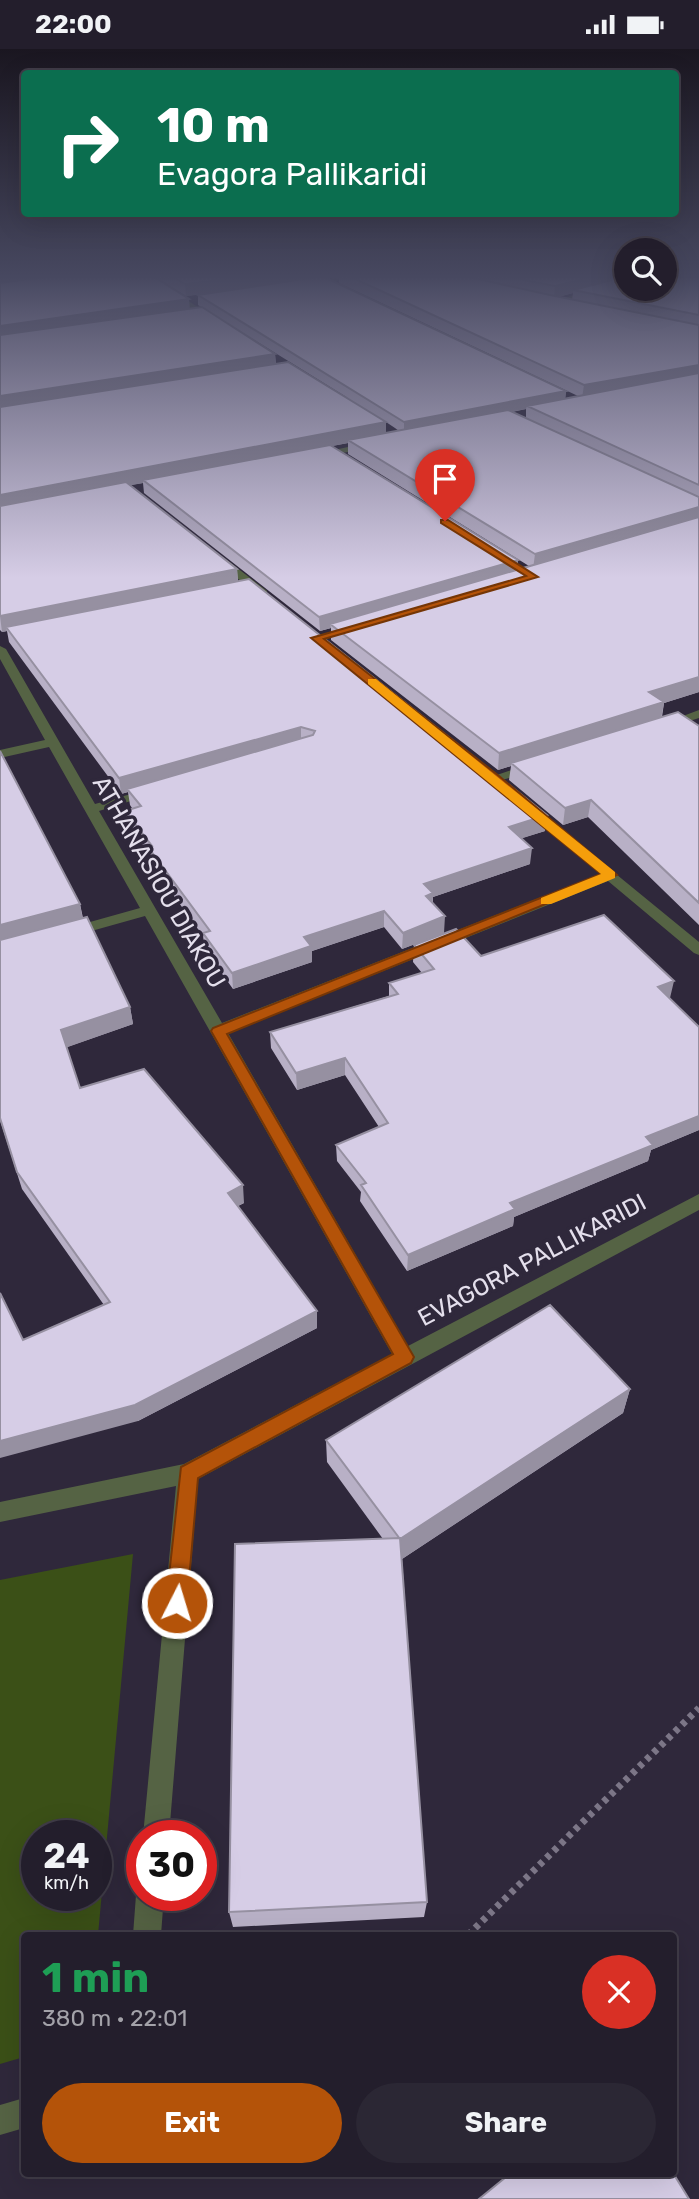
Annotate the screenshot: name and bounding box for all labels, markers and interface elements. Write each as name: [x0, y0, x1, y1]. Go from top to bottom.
text: 22:00: [35, 9, 112, 40]
text: 10 m: [157, 96, 270, 154]
icon: right: [42, 98, 133, 189]
text: Evagora Pallikaridi: [157, 155, 427, 193]
map controls: [614, 238, 677, 301]
button: search: [614, 238, 677, 301]
pin: [415, 449, 475, 521]
icon: arrive: [426, 460, 464, 498]
street label: ATHANASIOU DIAKOU: [87, 771, 231, 993]
street label: EVAGORA PALLIKARIDI: [413, 1188, 651, 1332]
position arrow: [140, 1566, 214, 1640]
speed limit sign: 30: [126, 1820, 217, 1911]
text: 24: [43, 1835, 90, 1877]
text: km/h: [44, 1872, 89, 1894]
text: 1 min: [42, 1953, 149, 2003]
button: close: [582, 1955, 656, 2029]
text: 380 m · 22:01: [42, 2004, 187, 2032]
button: Exit: [42, 2083, 342, 2163]
button: Share: [356, 2083, 656, 2163]

